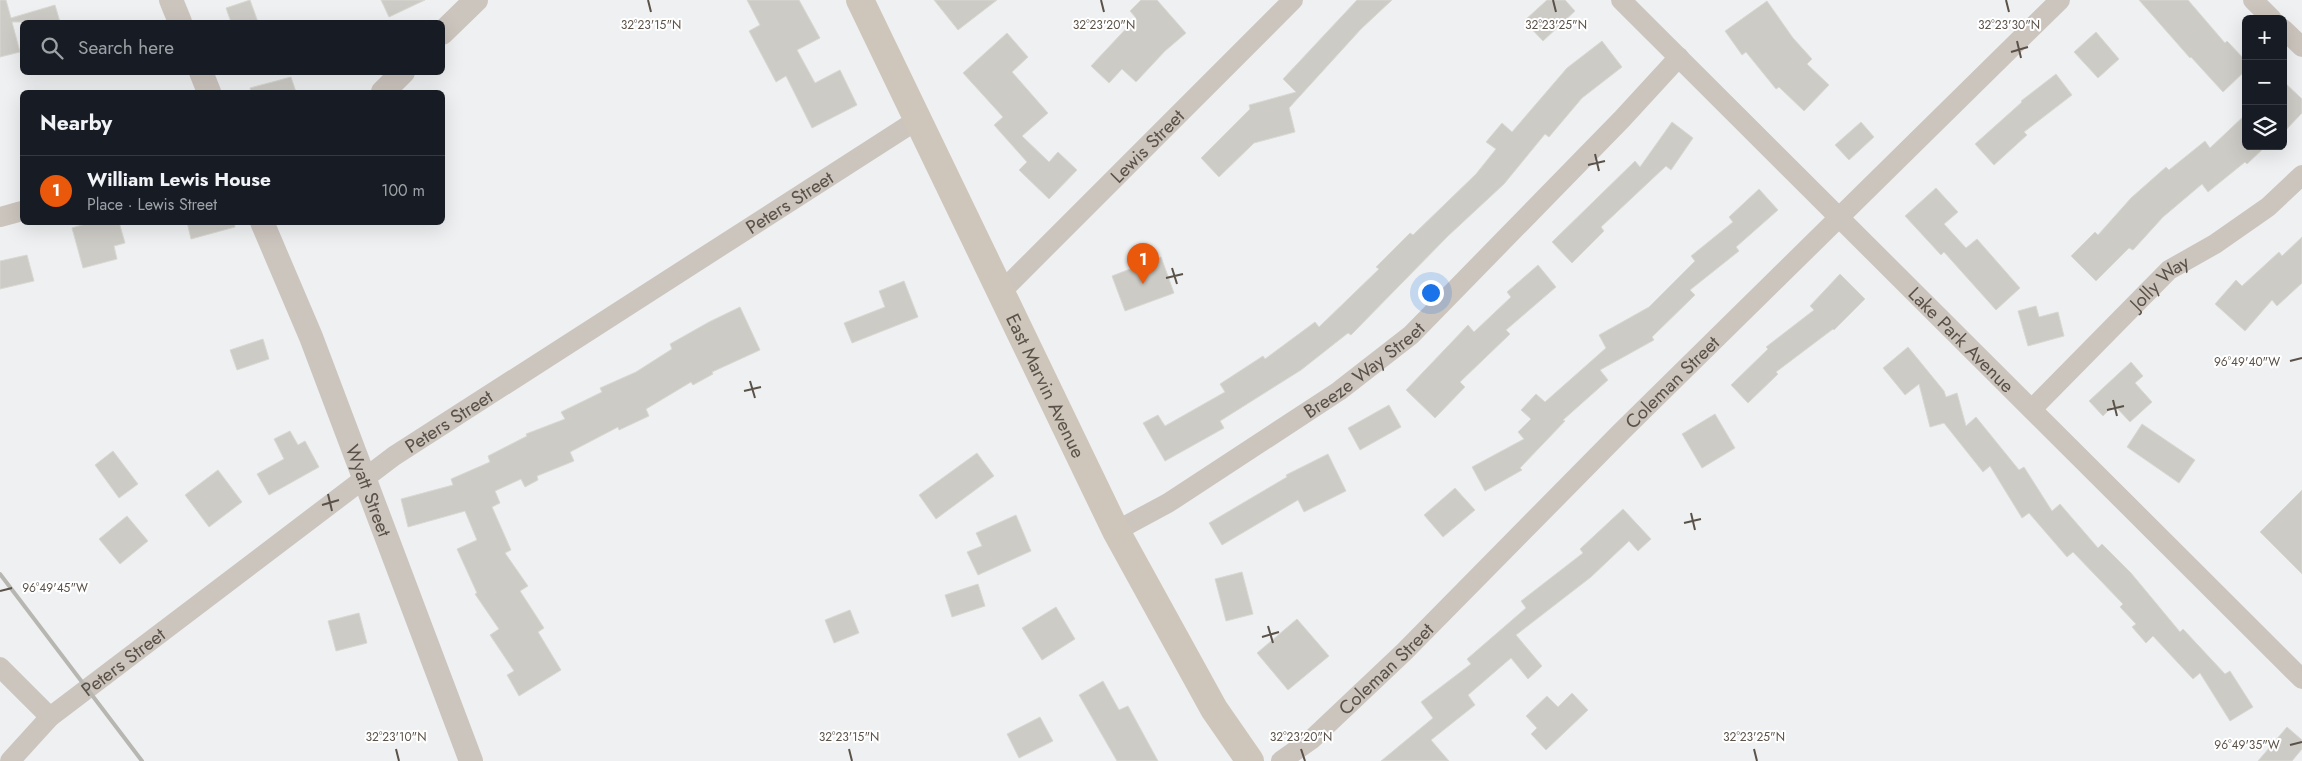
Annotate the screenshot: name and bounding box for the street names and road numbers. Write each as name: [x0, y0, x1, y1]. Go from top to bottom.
street label: Lewis Street: [1104, 103, 1191, 189]
street label: Peters Street: [740, 164, 839, 241]
street label: Jolly Way: [2122, 248, 2195, 318]
street label: Lake Park Avenue: [1902, 281, 2021, 399]
street label: East Marvin Avenue: [999, 309, 1092, 463]
street label: Breeze Way Street: [1298, 316, 1431, 425]
street label: Coleman Street: [1619, 329, 1726, 435]
street label: Peters Street: [400, 383, 498, 460]
street label: Wyatt Street: [339, 441, 398, 541]
street label: Coleman Street: [1333, 616, 1440, 721]
street label: Peters Street: [76, 621, 171, 703]

